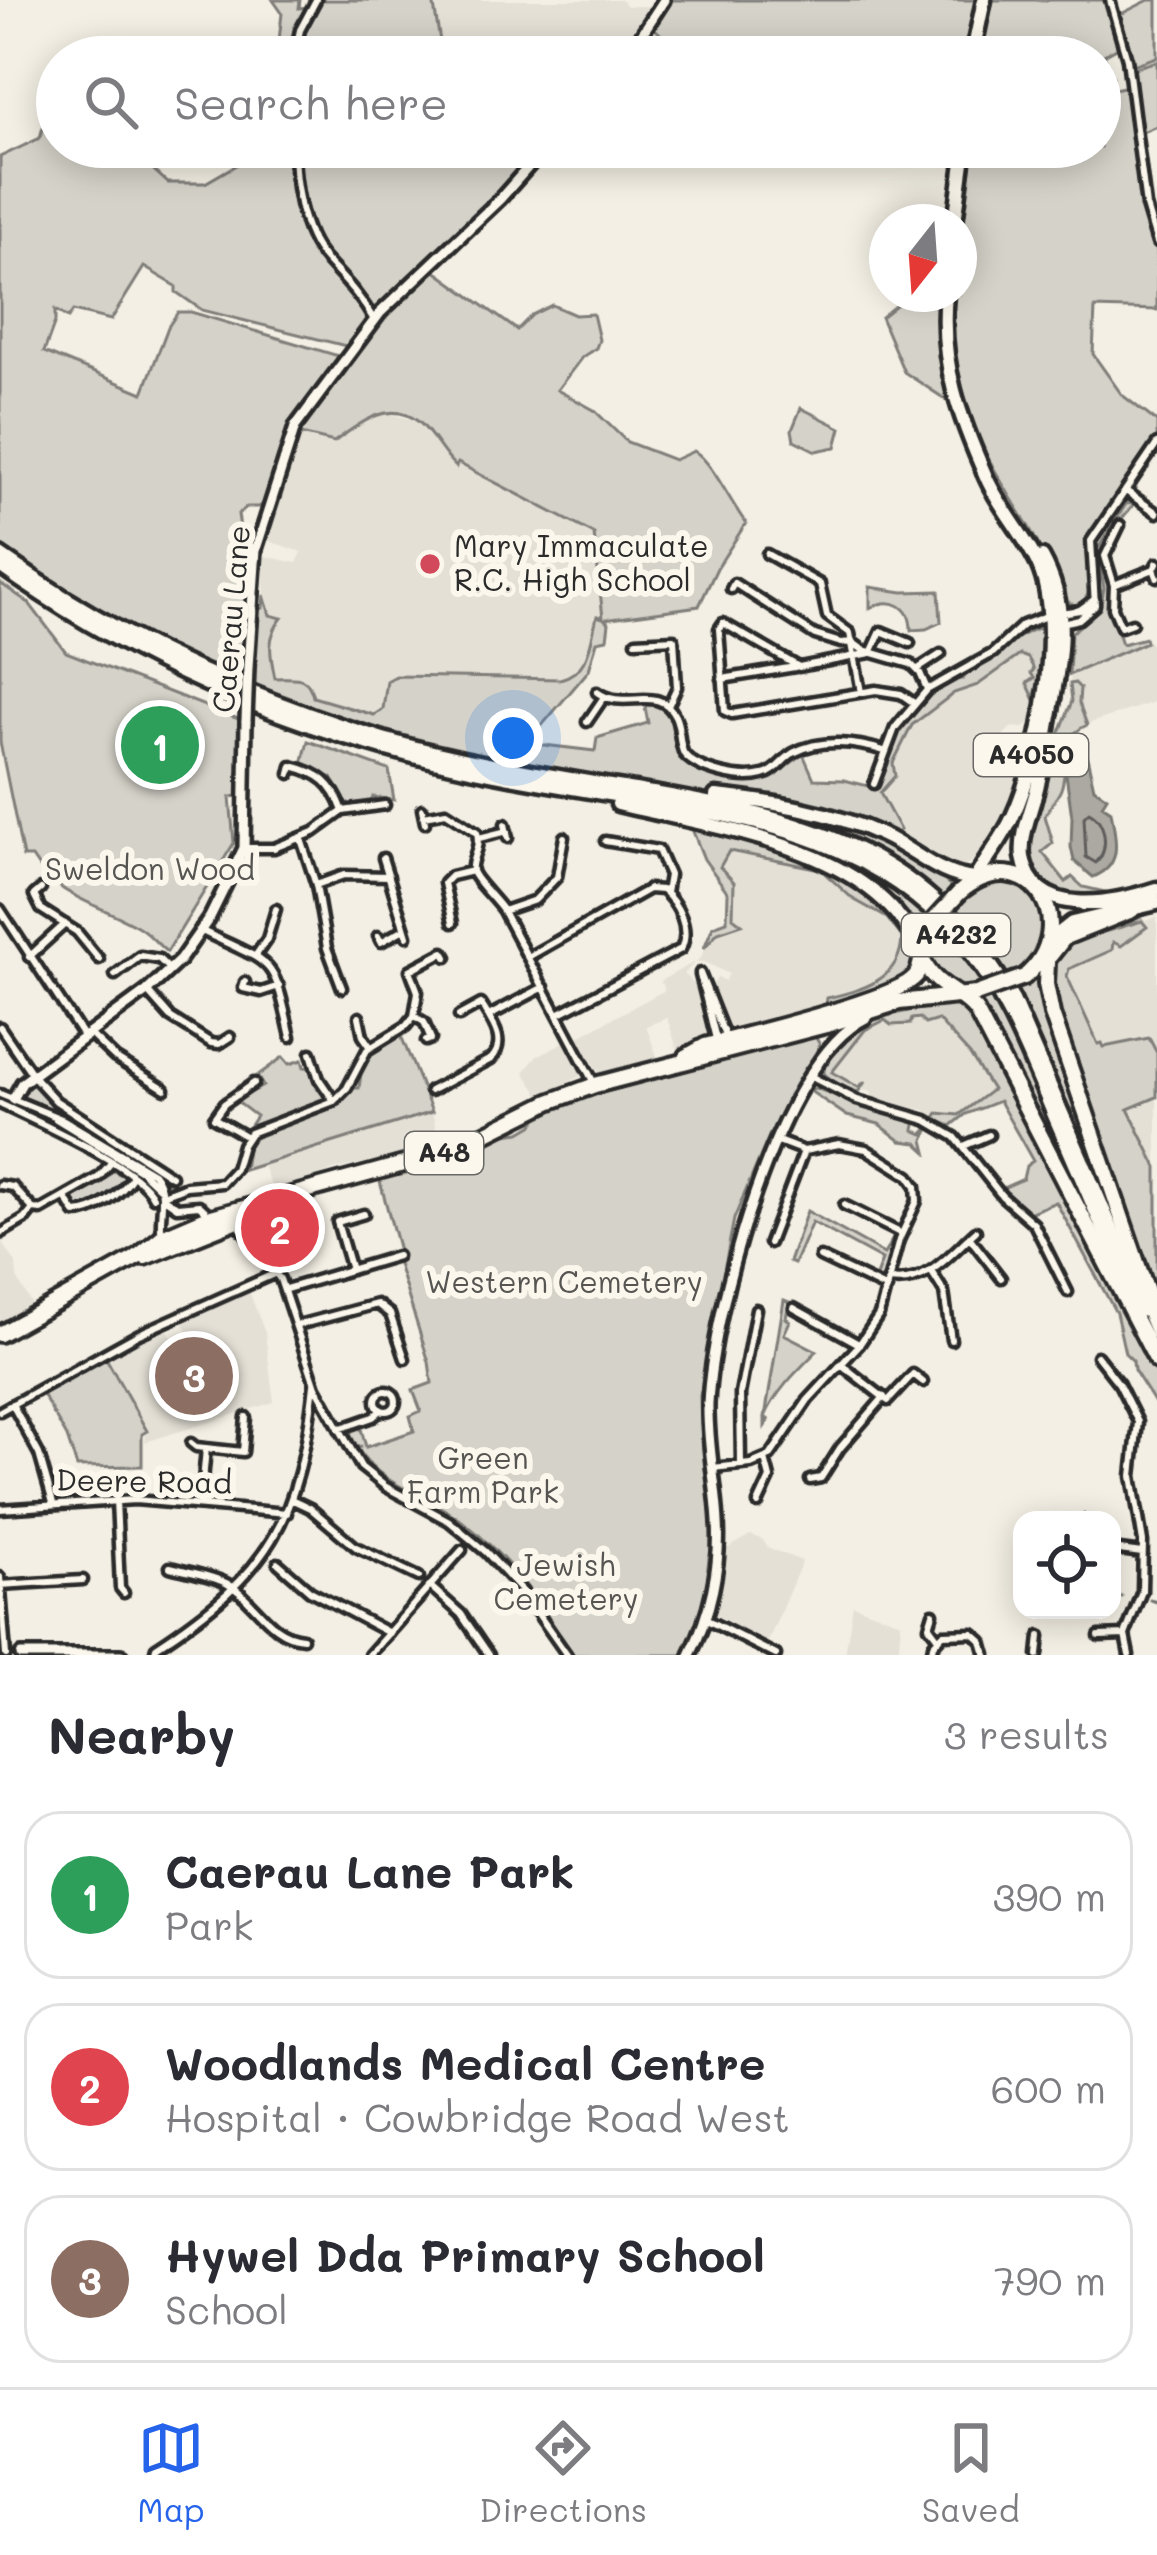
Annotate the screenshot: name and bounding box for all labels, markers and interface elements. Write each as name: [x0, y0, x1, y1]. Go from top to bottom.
search box: [36, 36, 1121, 168]
icon: search: [78, 69, 144, 135]
text: Search here: [174, 73, 448, 131]
north arrow: [869, 204, 977, 312]
street label: Caerau Lane: [202, 523, 258, 714]
place label: Mary Immaculate R.C. High School: [454, 525, 709, 599]
marker: Mary Immaculate R.C. High School: [417, 551, 443, 577]
pin: 1: [121, 700, 199, 790]
your location: [483, 708, 543, 768]
road number: A4050: [974, 734, 1088, 776]
park label: Sweldon Wood: [45, 848, 255, 888]
road number: A4232: [902, 914, 1010, 956]
road number: A48: [405, 1132, 483, 1174]
pin: 2: [241, 1183, 319, 1273]
park label: Western Cemetery: [425, 1261, 703, 1301]
pin: 3: [155, 1331, 233, 1421]
park label: Green Farm Park: [407, 1437, 559, 1511]
street label: Deere Road: [56, 1458, 232, 1502]
map controls: [1013, 1511, 1121, 1619]
button: locate: [1013, 1511, 1121, 1619]
park label: Jewish Cemetery: [494, 1544, 638, 1618]
text: Nearby: [48, 1700, 235, 1767]
text: 3 results: [944, 1708, 1109, 1759]
text: Caerau Lane Park: [165, 1841, 575, 1899]
text: 1: [81, 1870, 99, 1921]
text: 390 m: [992, 1870, 1106, 1921]
text: Park: [165, 1899, 253, 1950]
text: Woodlands Medical Centre: [165, 2033, 766, 2091]
text: 2: [79, 2062, 101, 2113]
text: 600 m: [991, 2062, 1106, 2113]
text: Hospital · Cowbridge Road West: [165, 2091, 790, 2142]
text: Hywel Dda Primary School: [165, 2225, 765, 2283]
text: 3: [78, 2254, 102, 2305]
text: 790 m: [994, 2254, 1106, 2305]
text: School: [165, 2283, 288, 2334]
tab: Map: [137, 2415, 205, 2530]
tab: Directions: [479, 2415, 647, 2530]
tab: Saved: [922, 2415, 1020, 2530]

